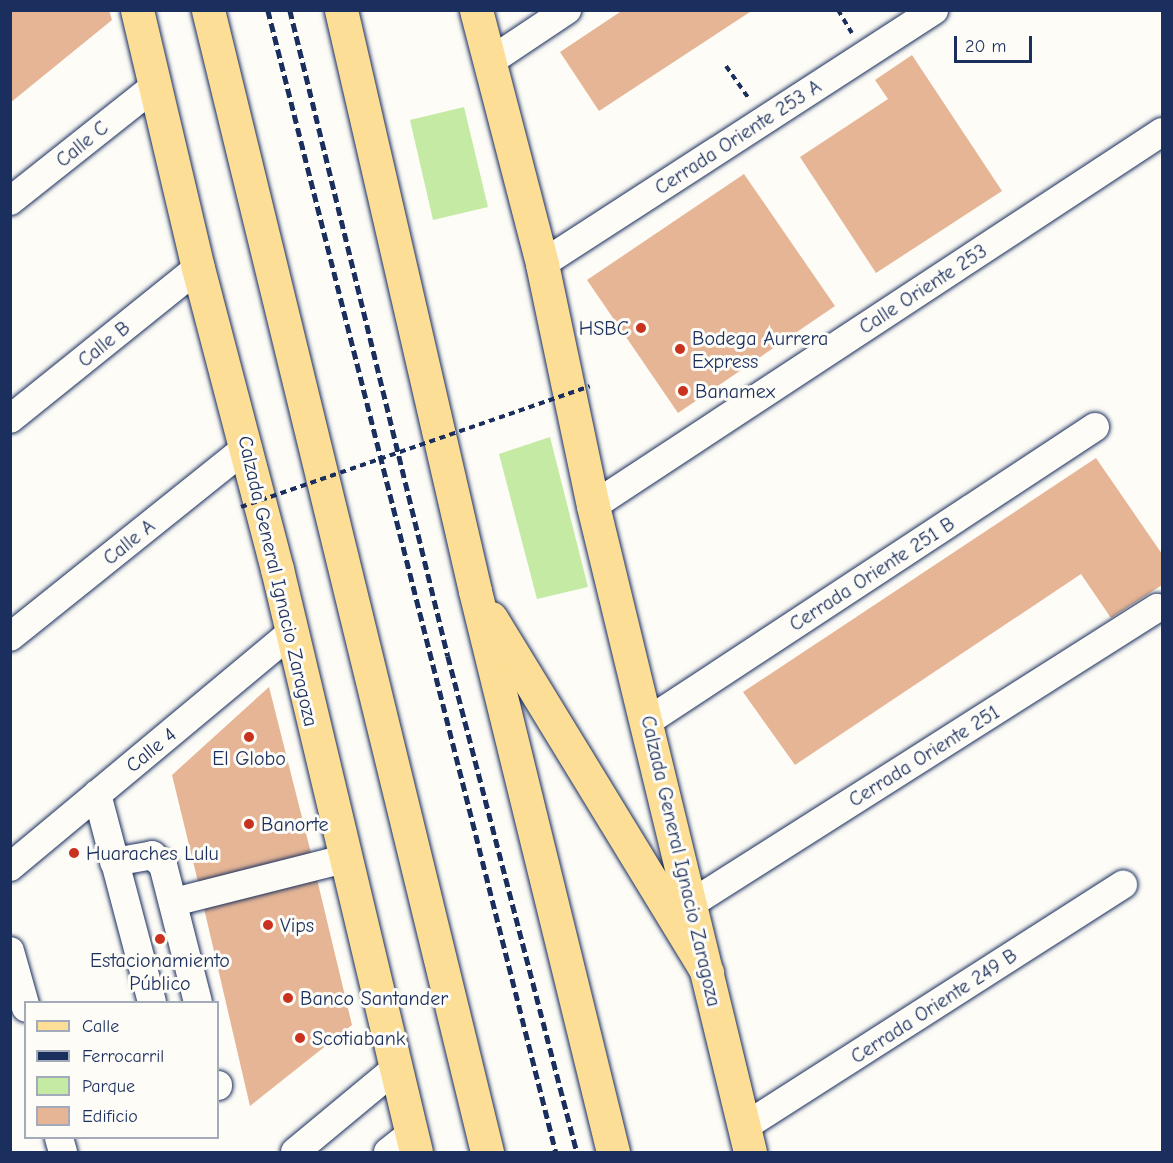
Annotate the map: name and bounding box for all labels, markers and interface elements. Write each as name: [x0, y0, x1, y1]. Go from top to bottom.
scale bar: [957, 24, 1035, 62]
text: 20 m: [965, 36, 1006, 57]
street label: Cerrada Oriente 253 A: [650, 74, 826, 200]
street label: Calle C: [51, 116, 113, 172]
street label: Calle Oriente 253: [855, 239, 991, 339]
street label: Calle B: [73, 316, 135, 372]
place label: HSBC: [579, 316, 629, 340]
marker: HSBC: [634, 321, 648, 335]
place label: Bodega Aurrera Express: [692, 326, 828, 373]
marker: Bodega Aurrera Express: [673, 342, 687, 356]
place label: Banamex: [695, 379, 775, 403]
marker: Banamex: [676, 384, 690, 398]
street label: Calzada General Ignacio Zaragoza: [233, 433, 323, 729]
street label: Cerrada Oriente 251 B: [785, 512, 959, 636]
street label: Calle A: [98, 514, 160, 570]
street label: Cerrada Oriente 251: [844, 700, 1004, 812]
street label: Calzada General Ignacio Zaragoza: [636, 713, 726, 1009]
street label: Calle 4: [121, 723, 181, 777]
marker: El Globo: [242, 730, 256, 744]
place label: El Globo: [212, 746, 286, 770]
place label: Banorte: [261, 812, 328, 836]
marker: Banorte: [242, 817, 256, 831]
place label: Huaraches Lulu: [86, 841, 219, 865]
marker: Huaraches Lulu: [67, 846, 81, 860]
place label: Vips: [280, 913, 314, 937]
marker: Vips: [261, 918, 275, 932]
marker: Estacionamiento Público: [153, 932, 167, 946]
street label: Cerrada Oriente 249 B: [846, 943, 1022, 1069]
place label: Estacionamiento Público: [90, 948, 230, 995]
place label: Banco Santander: [300, 986, 448, 1010]
marker: Banco Santander: [281, 991, 295, 1005]
legend: [24, 1001, 219, 1139]
text: Calle: [82, 1016, 119, 1037]
place label: Scotiabank: [312, 1026, 405, 1050]
marker: Scotiabank: [293, 1031, 307, 1045]
text: Ferrocarril: [82, 1046, 164, 1067]
text: Parque: [82, 1076, 135, 1097]
text: Edificio: [82, 1106, 138, 1127]

